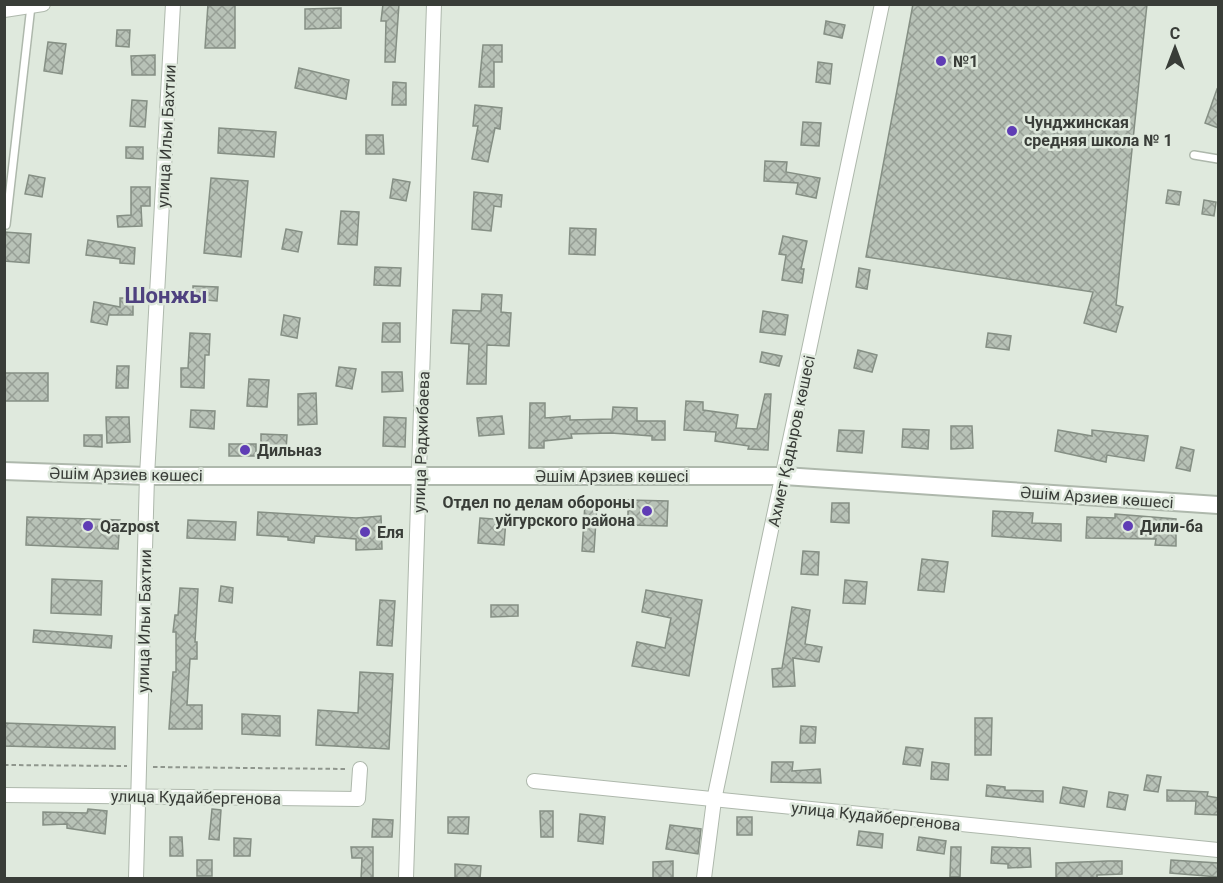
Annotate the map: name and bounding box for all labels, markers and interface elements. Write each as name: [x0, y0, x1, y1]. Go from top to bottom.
north arrow: [1145, 18, 1205, 78]
text: С: [1170, 24, 1180, 43]
place label: №1: [953, 52, 978, 71]
marker: №1: [934, 54, 948, 68]
street label: улица Ильи Бахтии: [153, 64, 180, 208]
place label: Чунджинская средняя школа № 1: [1024, 113, 1173, 150]
marker: Чунджинская средняя школа № 1: [1005, 124, 1019, 138]
district label: Шонжы: [124, 283, 208, 308]
street label: Ахмет Қадыров көшесі: [764, 354, 819, 529]
street label: улица Раджибаева: [410, 371, 433, 513]
place label: Дильназ: [257, 441, 322, 460]
marker: Дильназ: [238, 443, 252, 457]
street label: Әшім Арзиев көшесі: [49, 464, 203, 485]
street label: Әшім Арзиев көшесі: [535, 467, 689, 486]
street label: Әшім Арзиев көшесі: [1020, 483, 1174, 512]
place label: Отдел по делам обороны уйгурского района: [442, 493, 635, 530]
marker: Отдел по делам обороны уйгурского района: [640, 504, 654, 518]
place label: Qazpost: [100, 517, 160, 536]
place label: Дили-ба: [1140, 517, 1204, 536]
marker: Qazpost: [81, 519, 95, 533]
marker: Дили-ба: [1121, 519, 1135, 533]
place label: Еля: [377, 523, 404, 542]
marker: Еля: [358, 525, 372, 539]
street label: улица Ильи Бахтии: [134, 549, 155, 693]
street label: улица Кудайбергенова: [111, 787, 281, 808]
street label: улица Кудайбергенова: [790, 798, 962, 835]

